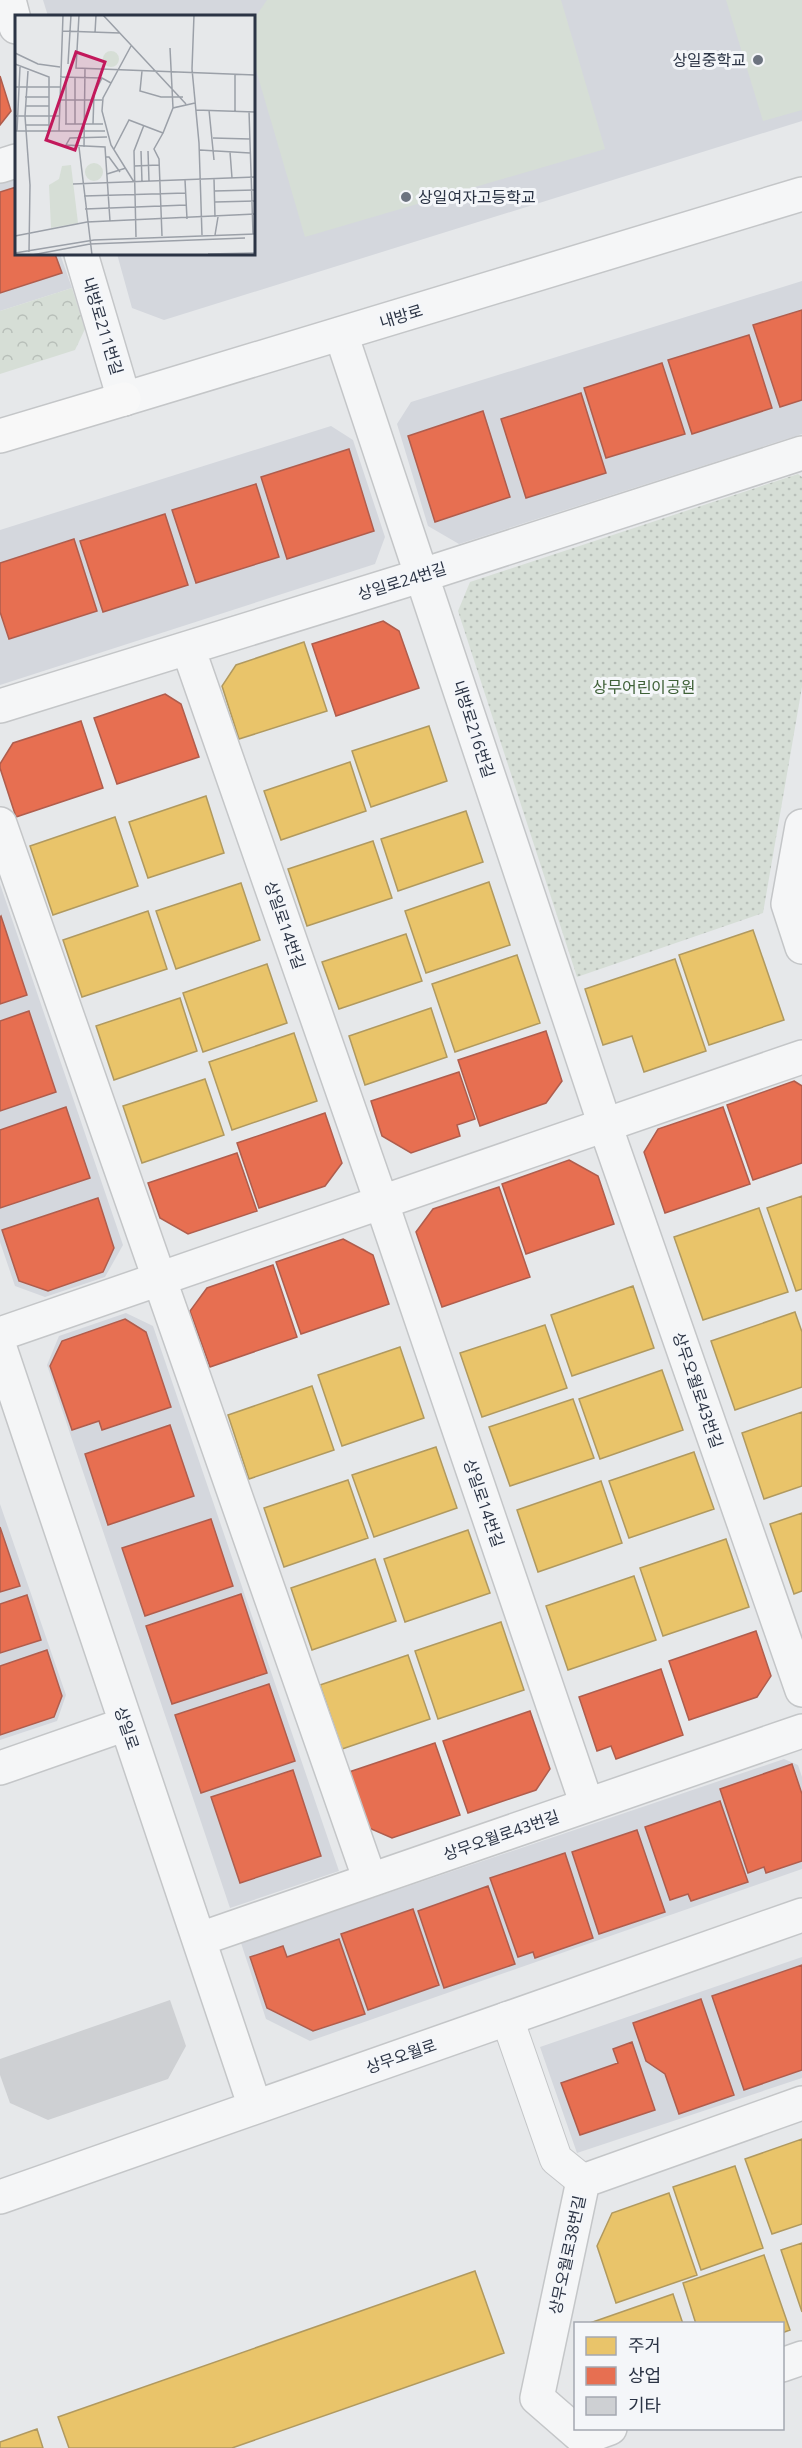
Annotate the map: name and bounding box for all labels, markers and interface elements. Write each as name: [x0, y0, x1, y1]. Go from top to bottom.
inset map: [15, 15, 255, 255]
place label: 상일중학교: [672, 49, 746, 71]
marker: 상일중학교: [751, 53, 765, 67]
place label: 상일여자고등학교: [418, 186, 536, 208]
marker: 상일여자고등학교: [399, 190, 413, 204]
street label: 내방로211번길: [78, 274, 128, 378]
street label: 내방로: [377, 299, 426, 333]
street label: 상일로24번길: [355, 557, 449, 605]
park label: 상무어린이공원: [592, 676, 696, 698]
street label: 내방로216번길: [448, 678, 500, 780]
street label: 상일로14번길: [260, 878, 310, 972]
street label: 상무오월로43번길: [668, 1329, 728, 1451]
street label: 상일로14번길: [459, 1456, 509, 1550]
street label: 상일로: [109, 1704, 145, 1753]
street label: 상무오월로43번길: [440, 1805, 562, 1865]
street label: 상무오월로: [363, 2034, 440, 2078]
street label: 상무오월로38번길: [544, 2193, 590, 2317]
legend: [574, 2322, 784, 2430]
text: 주거: [628, 2333, 661, 2357]
text: 상업: [628, 2363, 661, 2387]
text: 기타: [628, 2393, 662, 2417]

